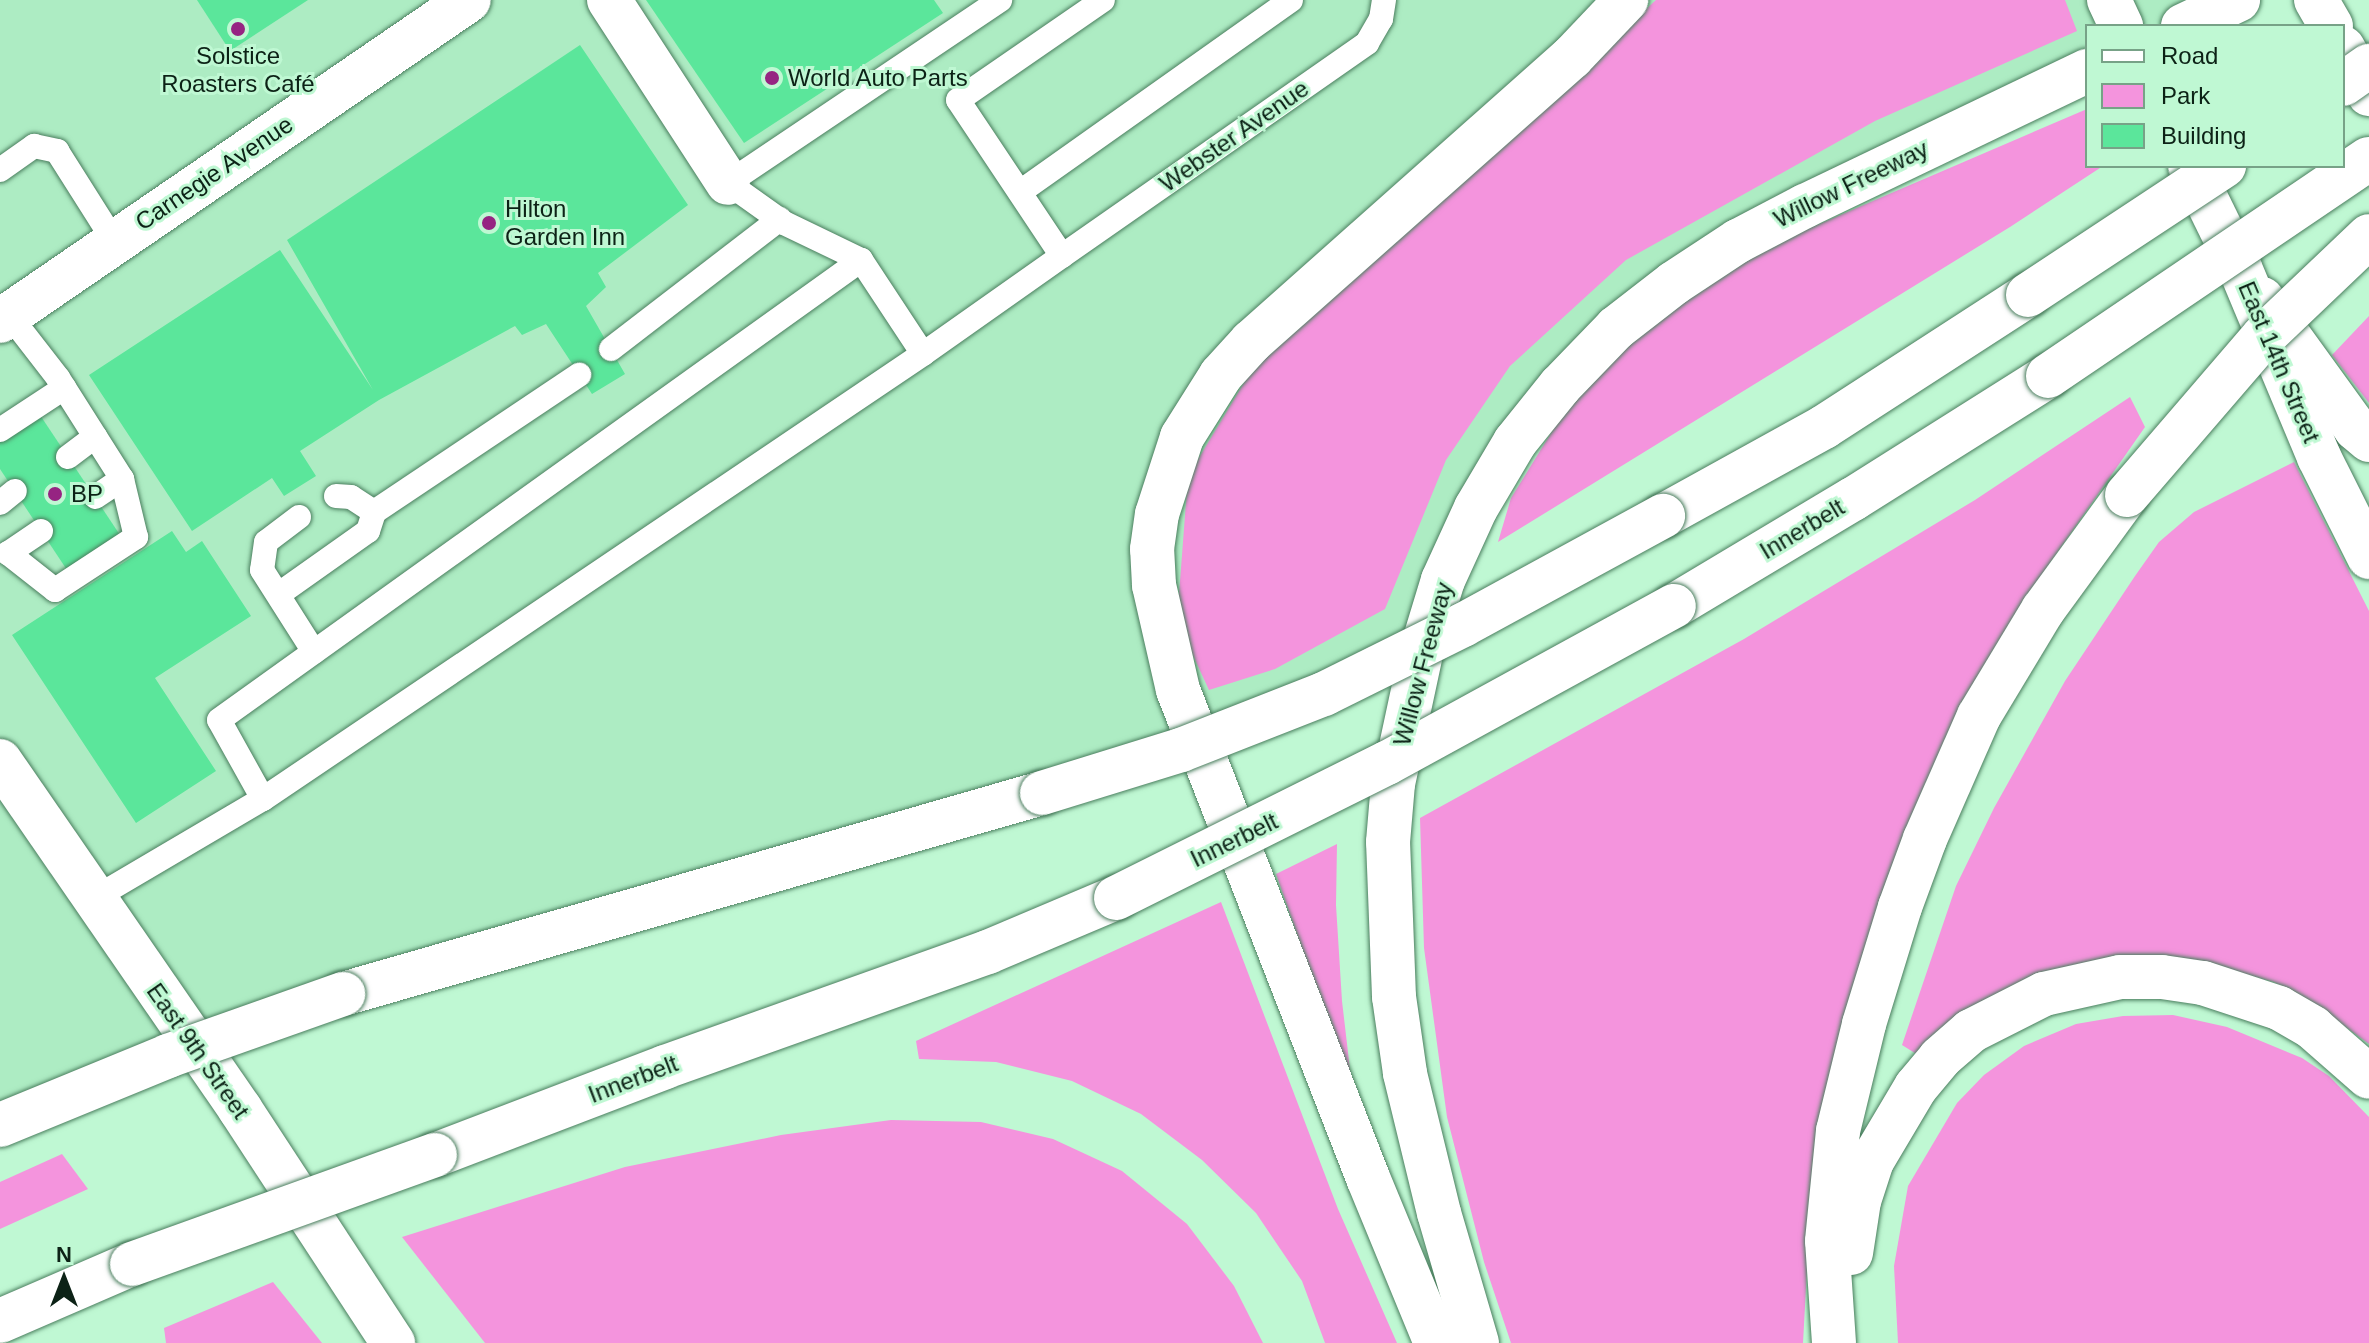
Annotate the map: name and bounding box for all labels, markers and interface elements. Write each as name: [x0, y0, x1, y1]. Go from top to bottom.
marker: Solstice Roasters Café: [229, 20, 247, 38]
legend: [2085, 24, 2345, 168]
place label: Solstice Roasters Café: [161, 42, 315, 98]
text: Road: [2161, 42, 2218, 69]
place label: World Auto Parts: [788, 64, 969, 92]
marker: World Auto Parts: [763, 69, 781, 87]
street label: Webster Avenue: [1153, 74, 1315, 198]
text: Park: [2161, 82, 2210, 109]
street label: Carnegie Avenue: [129, 109, 299, 237]
text: Building: [2161, 122, 2246, 149]
street label: Willow Freeway: [1769, 134, 1933, 234]
place label: Hilton Garden Inn: [505, 195, 625, 251]
marker: Hilton Garden Inn: [480, 214, 498, 232]
street label: East 14th Street: [2232, 277, 2326, 447]
place label: BP: [71, 480, 103, 508]
marker: BP: [46, 485, 64, 503]
street label: Innerbelt: [1755, 493, 1849, 565]
street label: Willow Freeway: [1387, 579, 1459, 749]
street label: Innerbelt: [1186, 807, 1282, 873]
street label: East 9th Street: [141, 978, 255, 1124]
street label: Innerbelt: [584, 1049, 682, 1109]
north arrow: [24, 1239, 104, 1319]
text: N: [56, 1242, 72, 1267]

